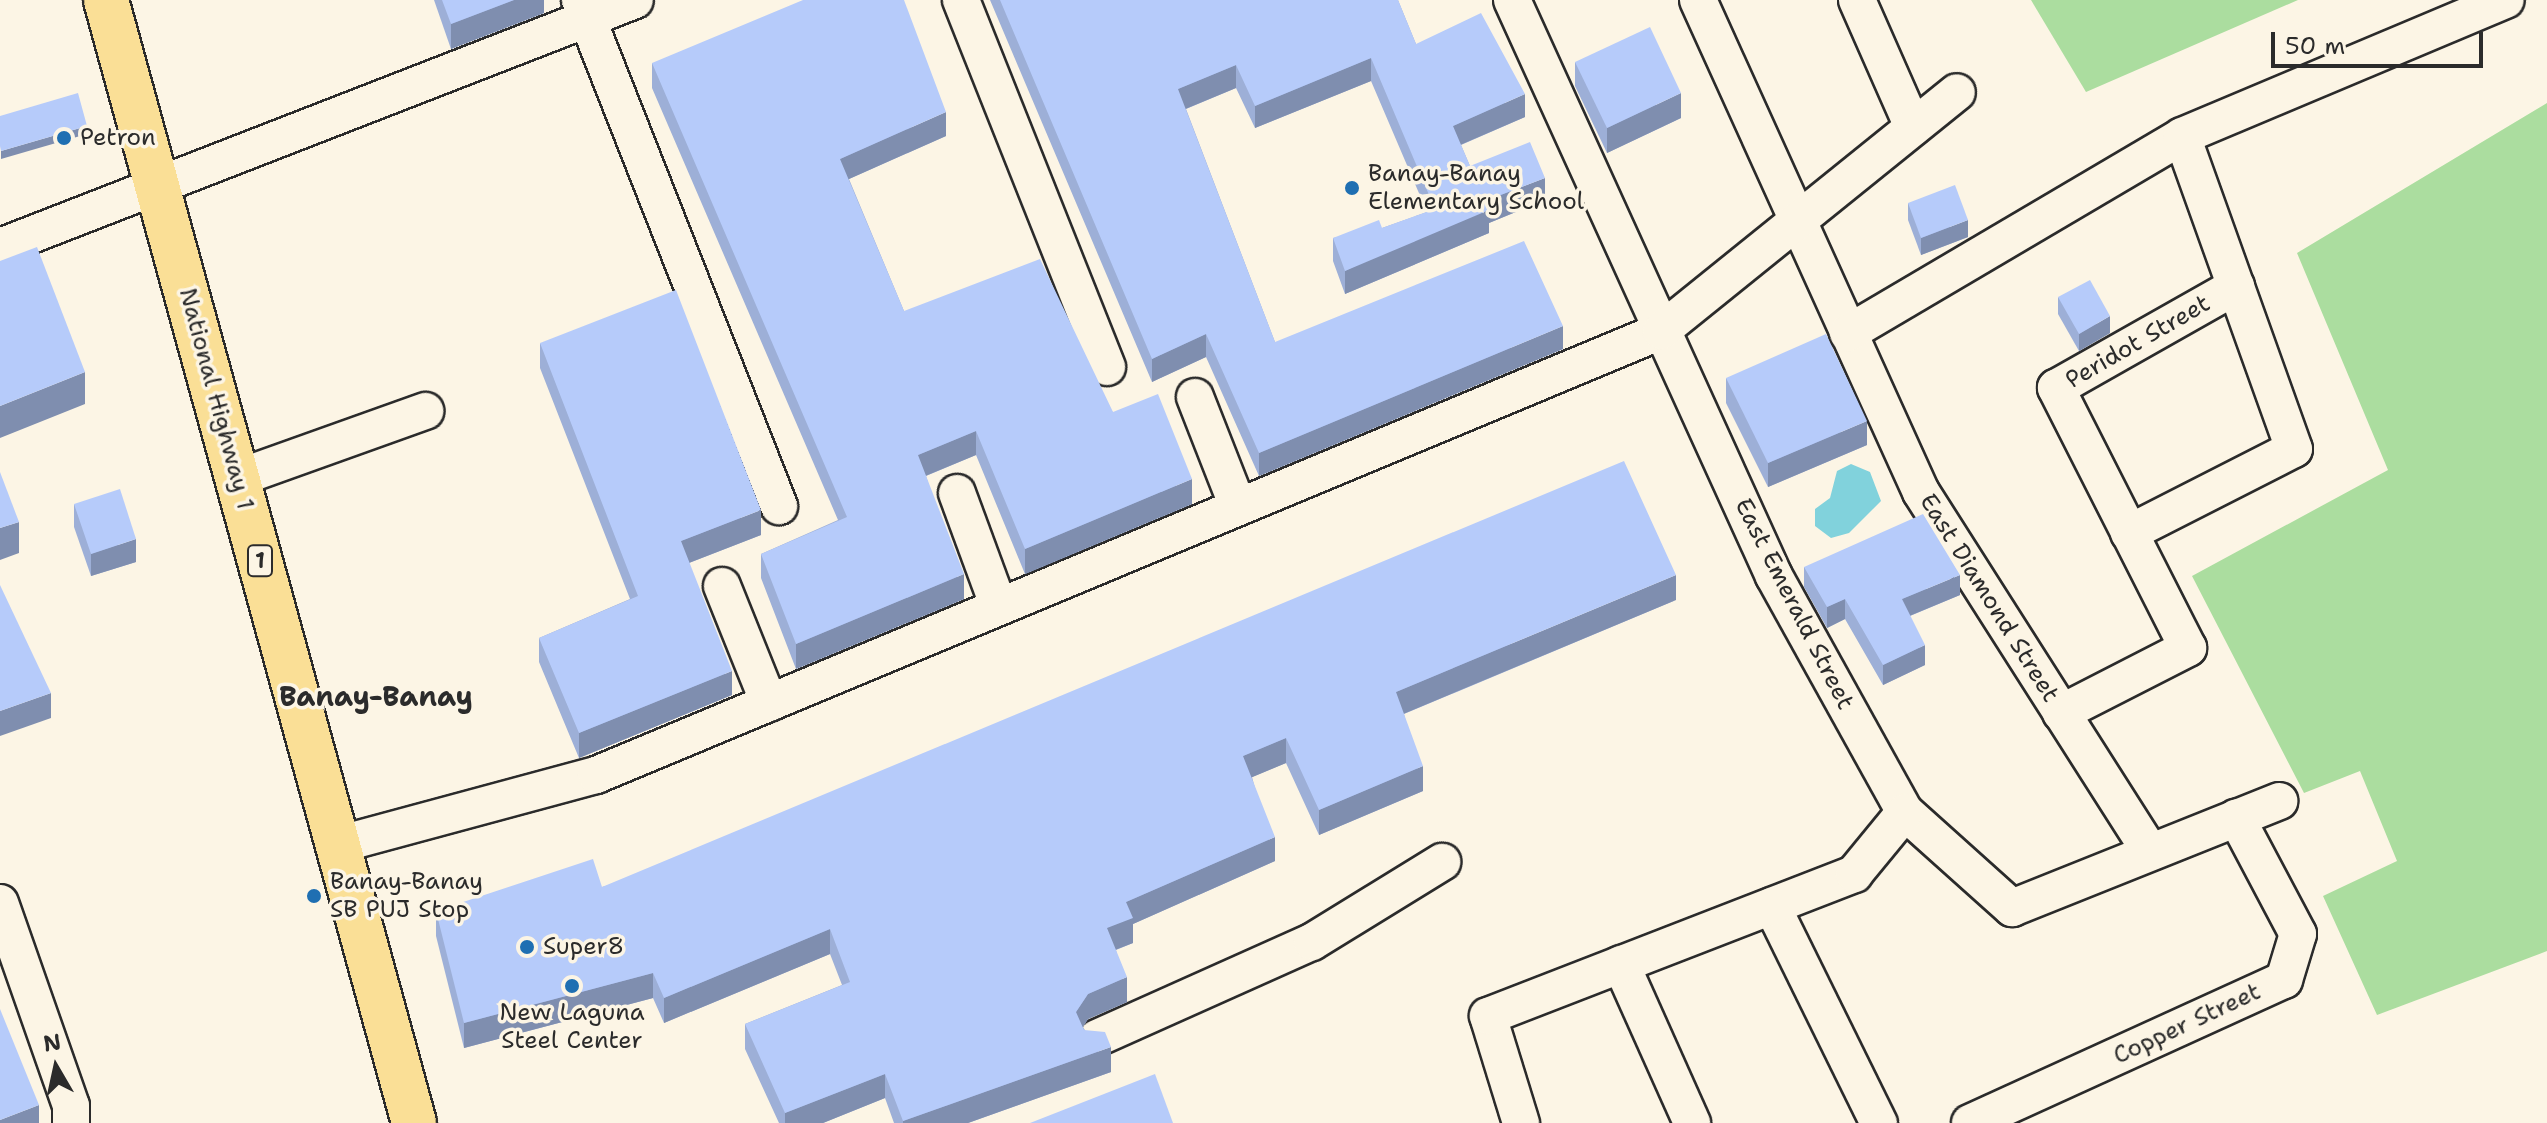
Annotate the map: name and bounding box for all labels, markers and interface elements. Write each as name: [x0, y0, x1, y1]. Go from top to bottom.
scale bar: [2275, 16, 2487, 66]
text: 50 m: [2285, 30, 2345, 62]
place label: Petron: [80, 124, 156, 152]
marker: Petron: [55, 129, 73, 147]
place label: Banay-Banay Elementary School: [1368, 160, 1584, 216]
marker: Banay-Banay Elementary School: [1343, 179, 1361, 197]
street label: National Highway 1: [173, 285, 259, 513]
street label: Peridot Street: [2061, 289, 2215, 395]
street label: East Diamond Street: [1913, 488, 2065, 708]
street label: East Emerald Street: [1728, 494, 1860, 714]
road number: 1: [246, 543, 274, 579]
district label: Banay-Banay: [279, 679, 473, 713]
place label: Banay-Banay SB PUJ Stop: [330, 868, 483, 924]
marker: Banay-Banay SB PUJ Stop: [305, 887, 323, 905]
place label: Super8: [543, 933, 624, 961]
marker: Super8: [518, 938, 536, 956]
marker: New Laguna Steel Center: [563, 977, 581, 995]
street label: Copper Street: [2109, 977, 2265, 1071]
place label: New Laguna Steel Center: [499, 999, 645, 1055]
north arrow: [16, 1027, 96, 1107]
text: N: [41, 1027, 63, 1058]

